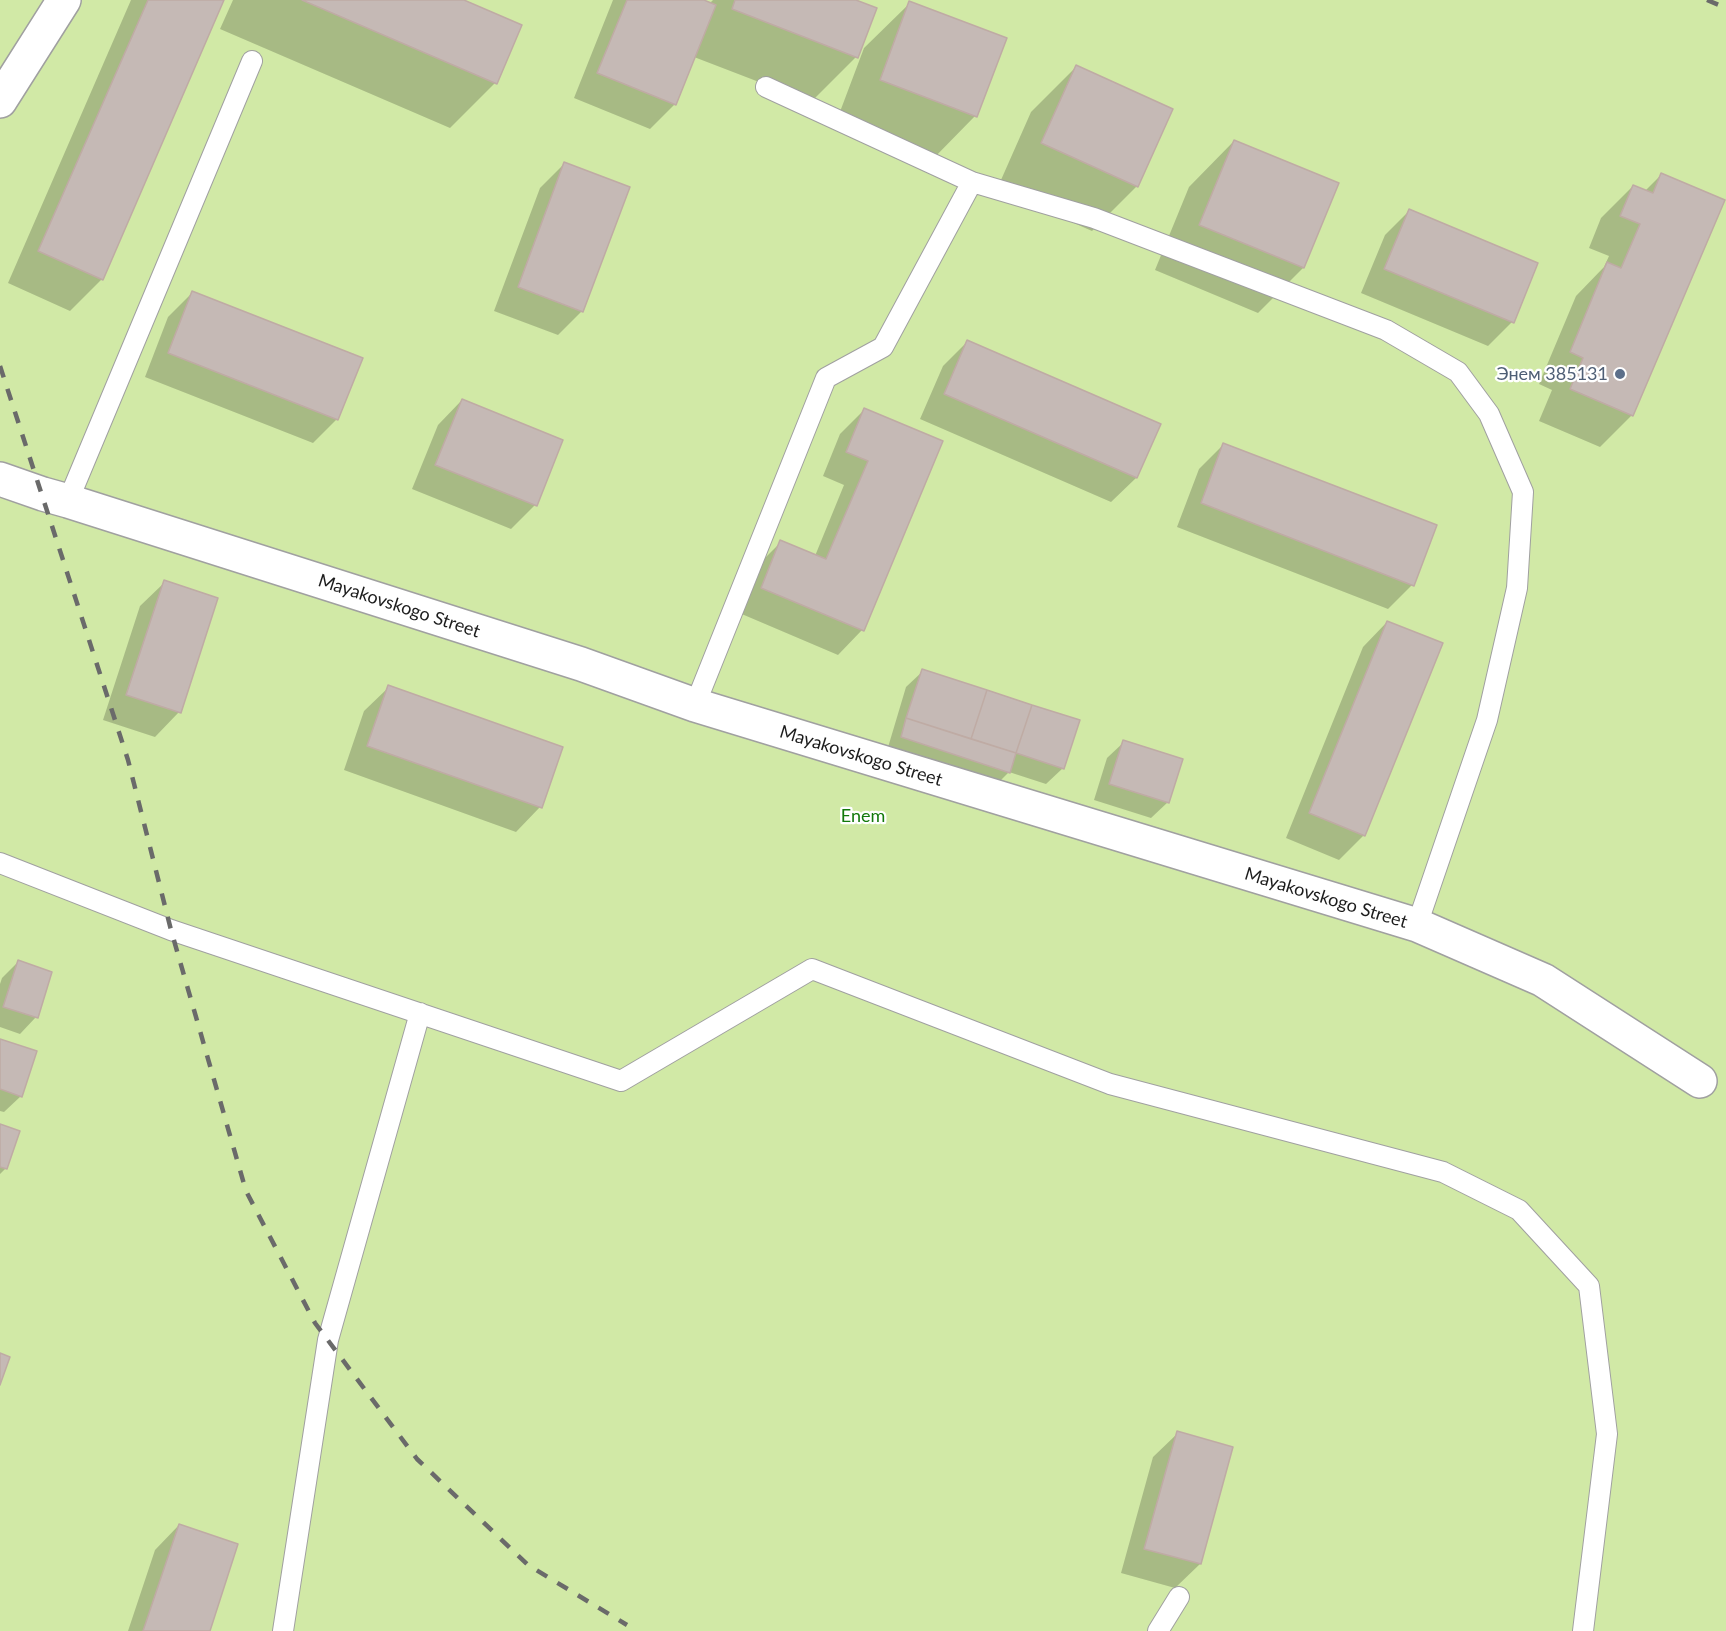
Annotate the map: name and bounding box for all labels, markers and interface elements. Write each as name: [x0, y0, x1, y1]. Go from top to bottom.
place label: Энем 385131: [1496, 363, 1608, 385]
marker: Энем 385131: [1613, 367, 1627, 381]
street label: Mayakovskogo Street: [315, 570, 483, 642]
street label: Mayakovskogo Street: [777, 721, 945, 791]
park label: Enem: [841, 805, 885, 827]
street label: Mayakovskogo Street: [1242, 863, 1410, 933]

